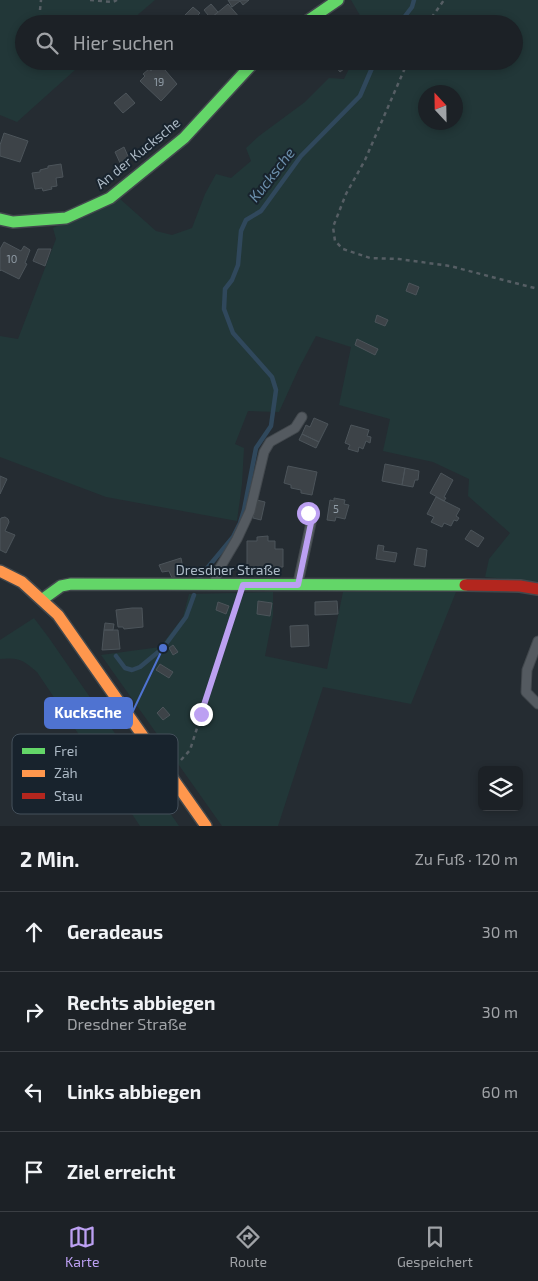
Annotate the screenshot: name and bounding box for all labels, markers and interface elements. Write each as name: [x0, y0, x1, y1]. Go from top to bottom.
search box: [15, 15, 523, 70]
icon: search: [33, 29, 61, 57]
text: Hier suchen: [73, 31, 174, 54]
house number: 19: [154, 75, 164, 88]
north arrow: [418, 85, 463, 130]
street label: An der Kucksche: [92, 113, 183, 192]
water label: Kucksche: [244, 144, 298, 205]
house number: 10: [6, 252, 18, 265]
route start: [297, 502, 320, 525]
house number: 5: [333, 502, 339, 515]
street label: Dresdner Straße: [176, 561, 280, 578]
callout: Kucksche: [45, 698, 132, 728]
text: Kucksche: [54, 703, 122, 721]
route end: [190, 703, 213, 726]
legend: [12, 734, 178, 814]
text: Frei: [54, 742, 78, 759]
text: Zäh: [54, 764, 78, 781]
map controls: [478, 766, 523, 811]
button: layers: [478, 766, 523, 811]
text: Stau: [54, 787, 83, 804]
text: 2 Min.: [20, 846, 80, 871]
text: Zu Fuß · 120 m: [415, 849, 518, 868]
icon: ahead: [20, 918, 48, 946]
text: Geradeaus: [67, 920, 163, 943]
text: 30 m: [482, 922, 518, 941]
text: Rechts abbiegen: [67, 991, 215, 1014]
icon: right: [20, 998, 48, 1026]
text: 30 m: [482, 1002, 518, 1021]
text: Dresdner Straße: [67, 1014, 187, 1033]
icon: left: [20, 1078, 48, 1106]
text: Links abbiegen: [67, 1080, 201, 1103]
text: 60 m: [482, 1082, 518, 1101]
icon: arrive: [20, 1158, 48, 1186]
text: Ziel erreicht: [67, 1160, 176, 1183]
tab: Karte: [65, 1223, 99, 1270]
tab: Route: [230, 1223, 267, 1270]
tab: Gespeichert: [397, 1223, 473, 1270]

